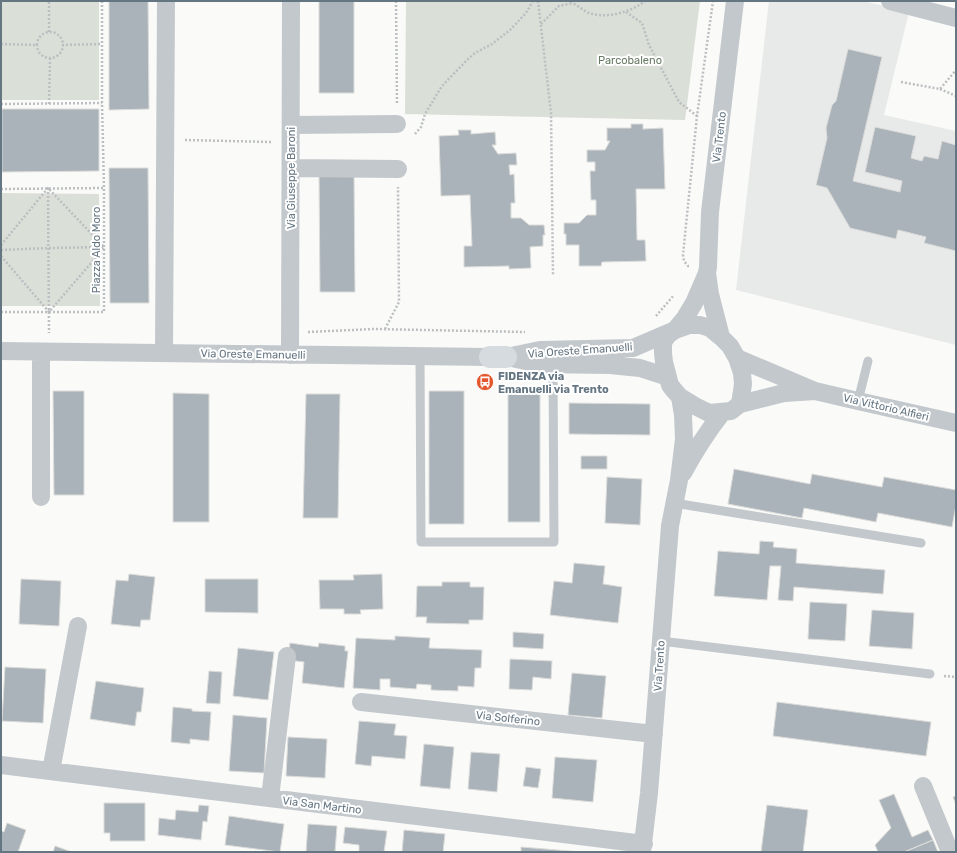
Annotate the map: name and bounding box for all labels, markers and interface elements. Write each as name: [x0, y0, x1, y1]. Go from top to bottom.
park label: Parcobaleno: [598, 54, 662, 67]
street label: Via Trento: [710, 111, 729, 163]
street label: Via Giuseppe Baroni: [285, 127, 298, 229]
street label: Piazza Aldo Moro: [90, 207, 103, 293]
street label: Via Oreste Emanuelli: [527, 340, 633, 361]
street label: Via Oreste Emanuelli: [200, 347, 306, 362]
place label: FIDENZA via Emanuelli via Trento: [498, 370, 609, 396]
bus stop icon: FIDENZA via Emanuelli via Trento: [475, 372, 495, 392]
street label: Via Vittorio Alfieri: [842, 391, 930, 424]
street label: Via Trento: [651, 640, 668, 692]
street label: Via Solferino: [475, 709, 541, 728]
street label: Via San Martino: [282, 794, 362, 817]

